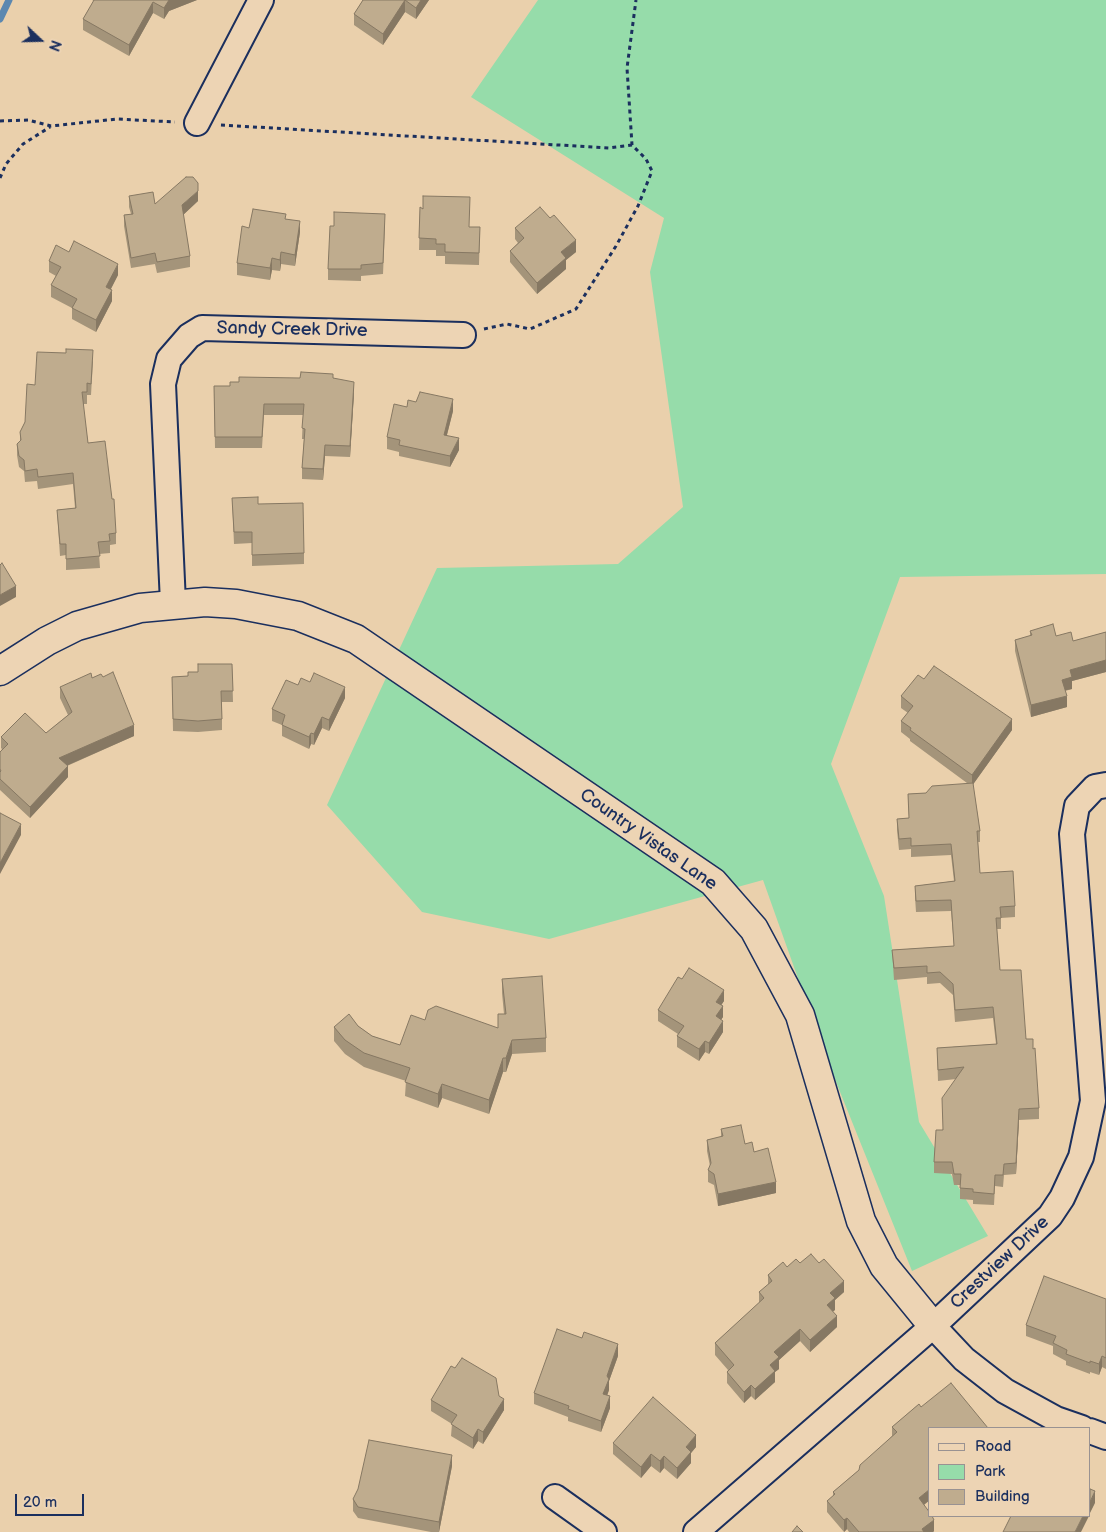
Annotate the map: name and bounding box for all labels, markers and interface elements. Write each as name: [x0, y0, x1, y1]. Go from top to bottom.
north arrow: [15, 15, 65, 65]
text: N: [45, 38, 64, 54]
street label: Sandy Creek Drive: [216, 318, 368, 342]
street label: Country Vistas Lane: [575, 784, 721, 896]
street label: Crestview Drive: [946, 1212, 1054, 1314]
legend: [928, 1427, 1091, 1517]
text: Road: [975, 1437, 1011, 1456]
text: Park: [975, 1462, 1005, 1481]
scale bar: [18, 1484, 86, 1516]
text: Building: [975, 1487, 1030, 1506]
text: 20 m: [23, 1493, 57, 1512]

